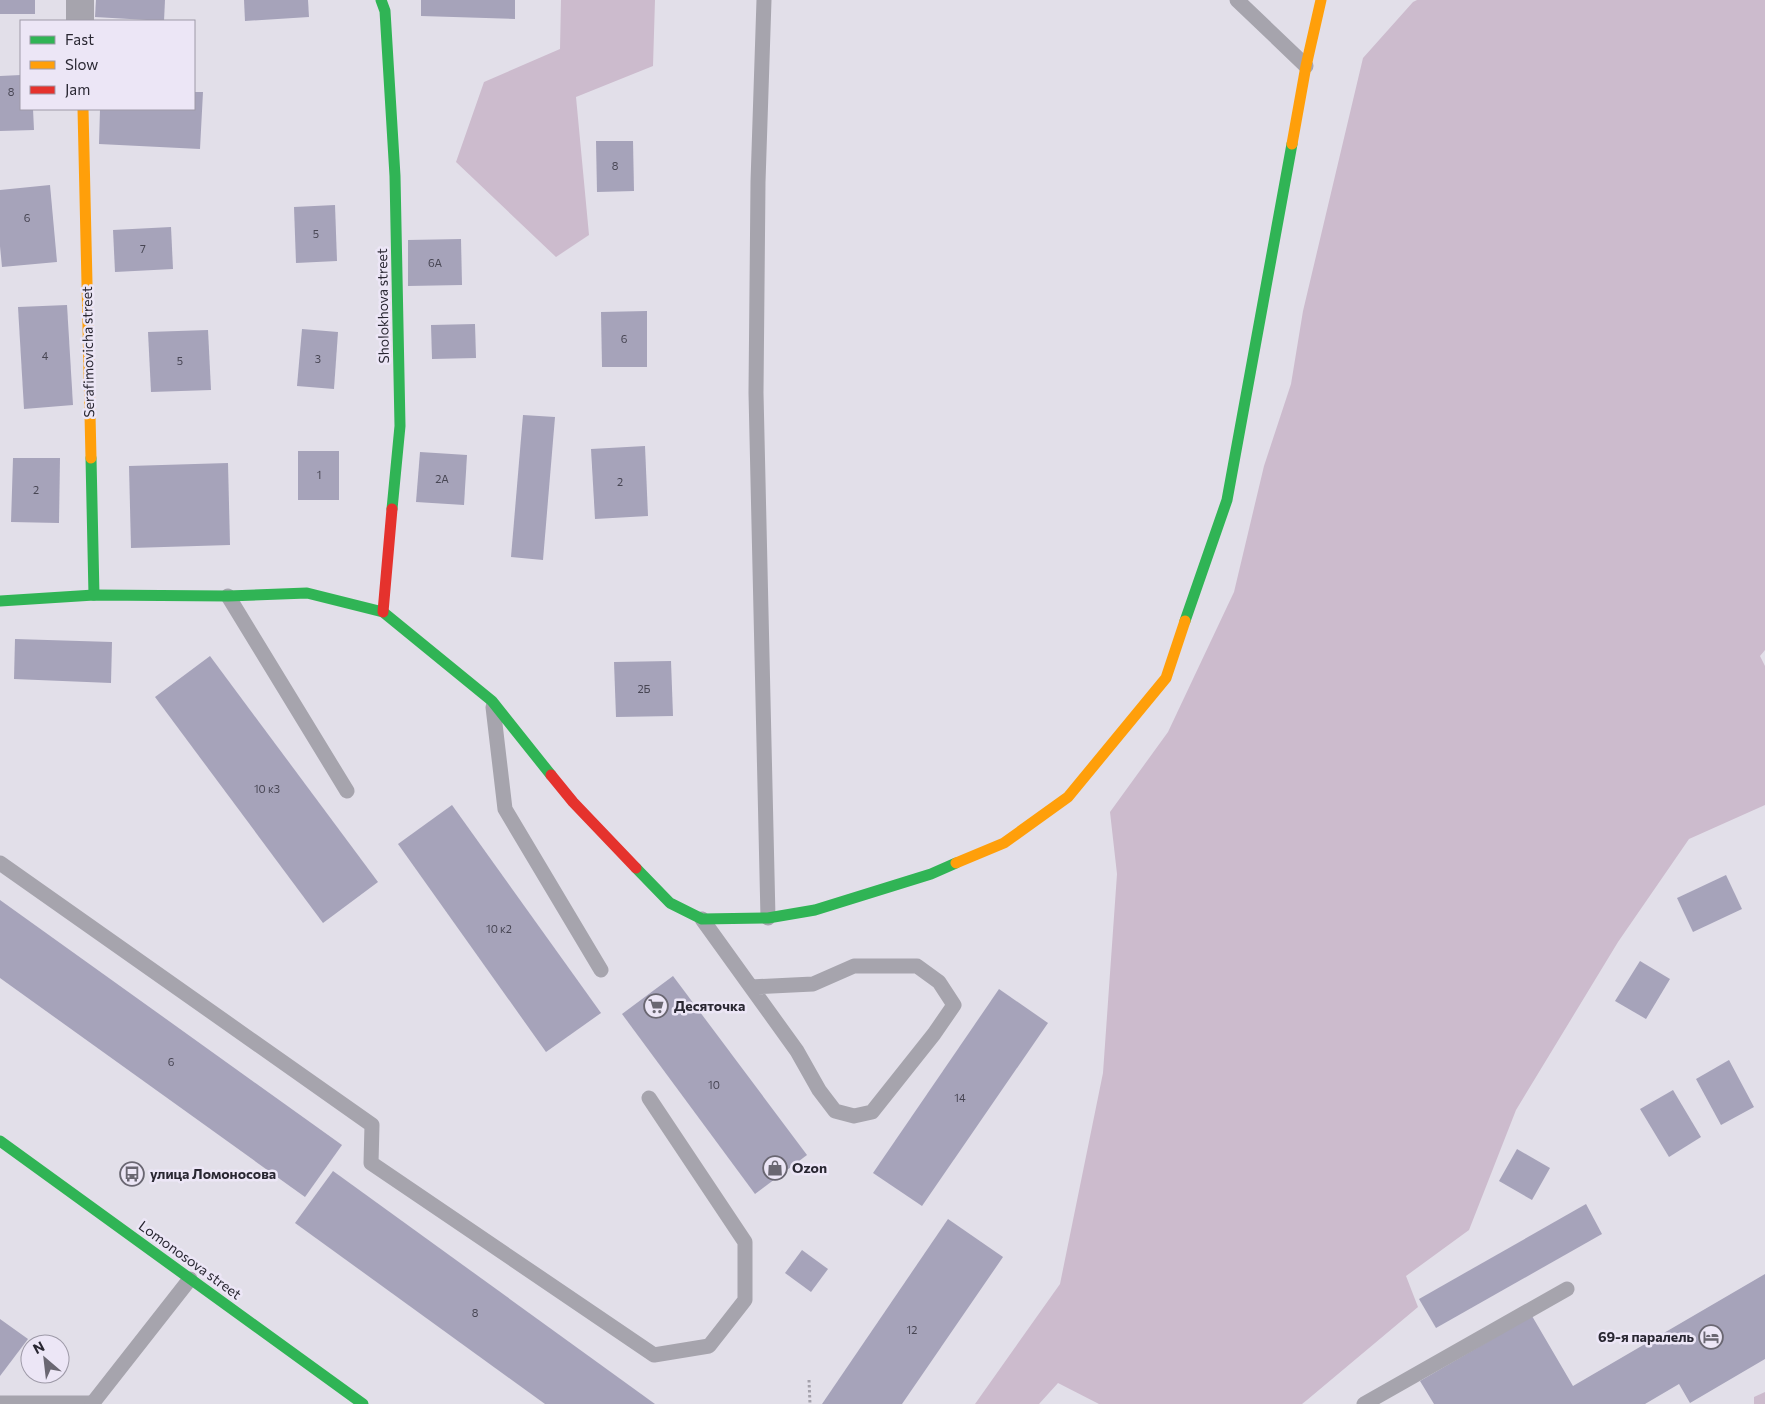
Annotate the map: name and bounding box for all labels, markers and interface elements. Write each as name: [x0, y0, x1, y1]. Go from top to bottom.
legend: [20, 20, 195, 110]
text: Fast: [65, 30, 94, 48]
text: Slow: [65, 55, 98, 73]
text: Jam: [65, 80, 90, 98]
house number: 8: [8, 85, 15, 98]
house number: 8: [612, 159, 619, 172]
house number: 6: [24, 211, 31, 224]
house number: 5: [313, 227, 319, 240]
house number: 7: [140, 242, 146, 255]
street label: Sholokhova street: [373, 248, 392, 364]
house number: 6А: [428, 256, 442, 269]
street label: Serafimovicha street: [78, 286, 97, 418]
house number: 6: [621, 332, 628, 345]
house number: 4: [42, 349, 49, 362]
house number: 3: [315, 352, 321, 365]
house number: 5: [177, 354, 183, 367]
house number: 1: [317, 468, 321, 481]
house number: 2А: [435, 472, 449, 485]
house number: 2: [617, 475, 623, 488]
house number: 2: [33, 483, 39, 496]
house number: 2Б: [638, 682, 651, 695]
house number: 10 к3: [254, 782, 280, 795]
house number: 10 к2: [486, 922, 512, 935]
supermarket icon: Десяточка: [643, 993, 669, 1019]
place label: Десяточка: [674, 997, 745, 1014]
house number: 6: [168, 1055, 175, 1068]
house number: 10: [708, 1078, 720, 1091]
house number: 14: [954, 1091, 966, 1104]
shop icon: Ozon: [762, 1155, 788, 1181]
place label: Ozon: [792, 1159, 827, 1176]
bus stop icon: улица Ломоносова: [119, 1161, 145, 1187]
place label: улица Ломоносова: [150, 1165, 276, 1182]
street label: Lomonosova street: [136, 1217, 245, 1303]
house number: 8: [472, 1306, 479, 1319]
house number: 12: [907, 1323, 917, 1336]
hotel icon: 69-я паралель: [1698, 1324, 1724, 1350]
place label: 69-я паралель: [1598, 1328, 1694, 1345]
north arrow: [20, 1334, 70, 1384]
text: N: [30, 1337, 47, 1357]

